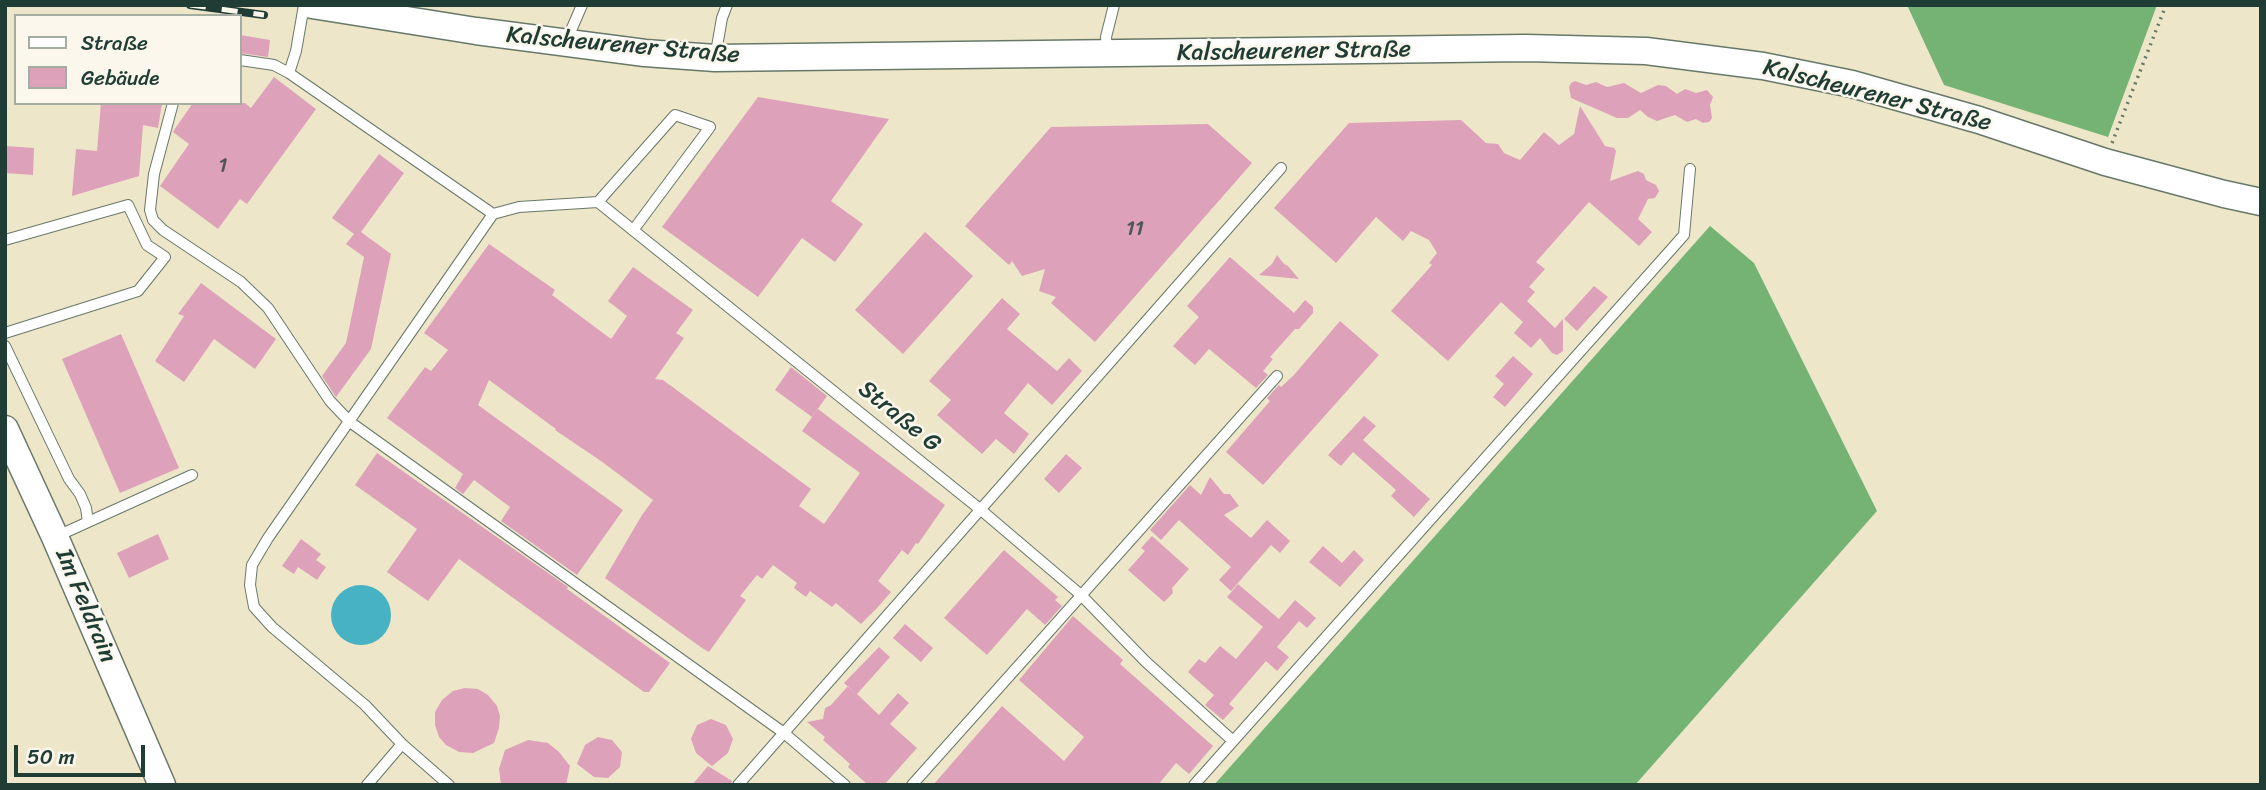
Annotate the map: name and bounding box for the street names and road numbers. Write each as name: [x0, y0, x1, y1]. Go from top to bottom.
street label: Kalscheurener Straße: [505, 21, 741, 71]
street label: Kalscheurener Straße: [1177, 36, 1411, 68]
street label: Kalscheurener Straße: [1760, 54, 1994, 138]
street label: Straße G: [852, 375, 946, 459]
street label: Im Feldrain: [48, 545, 122, 667]

